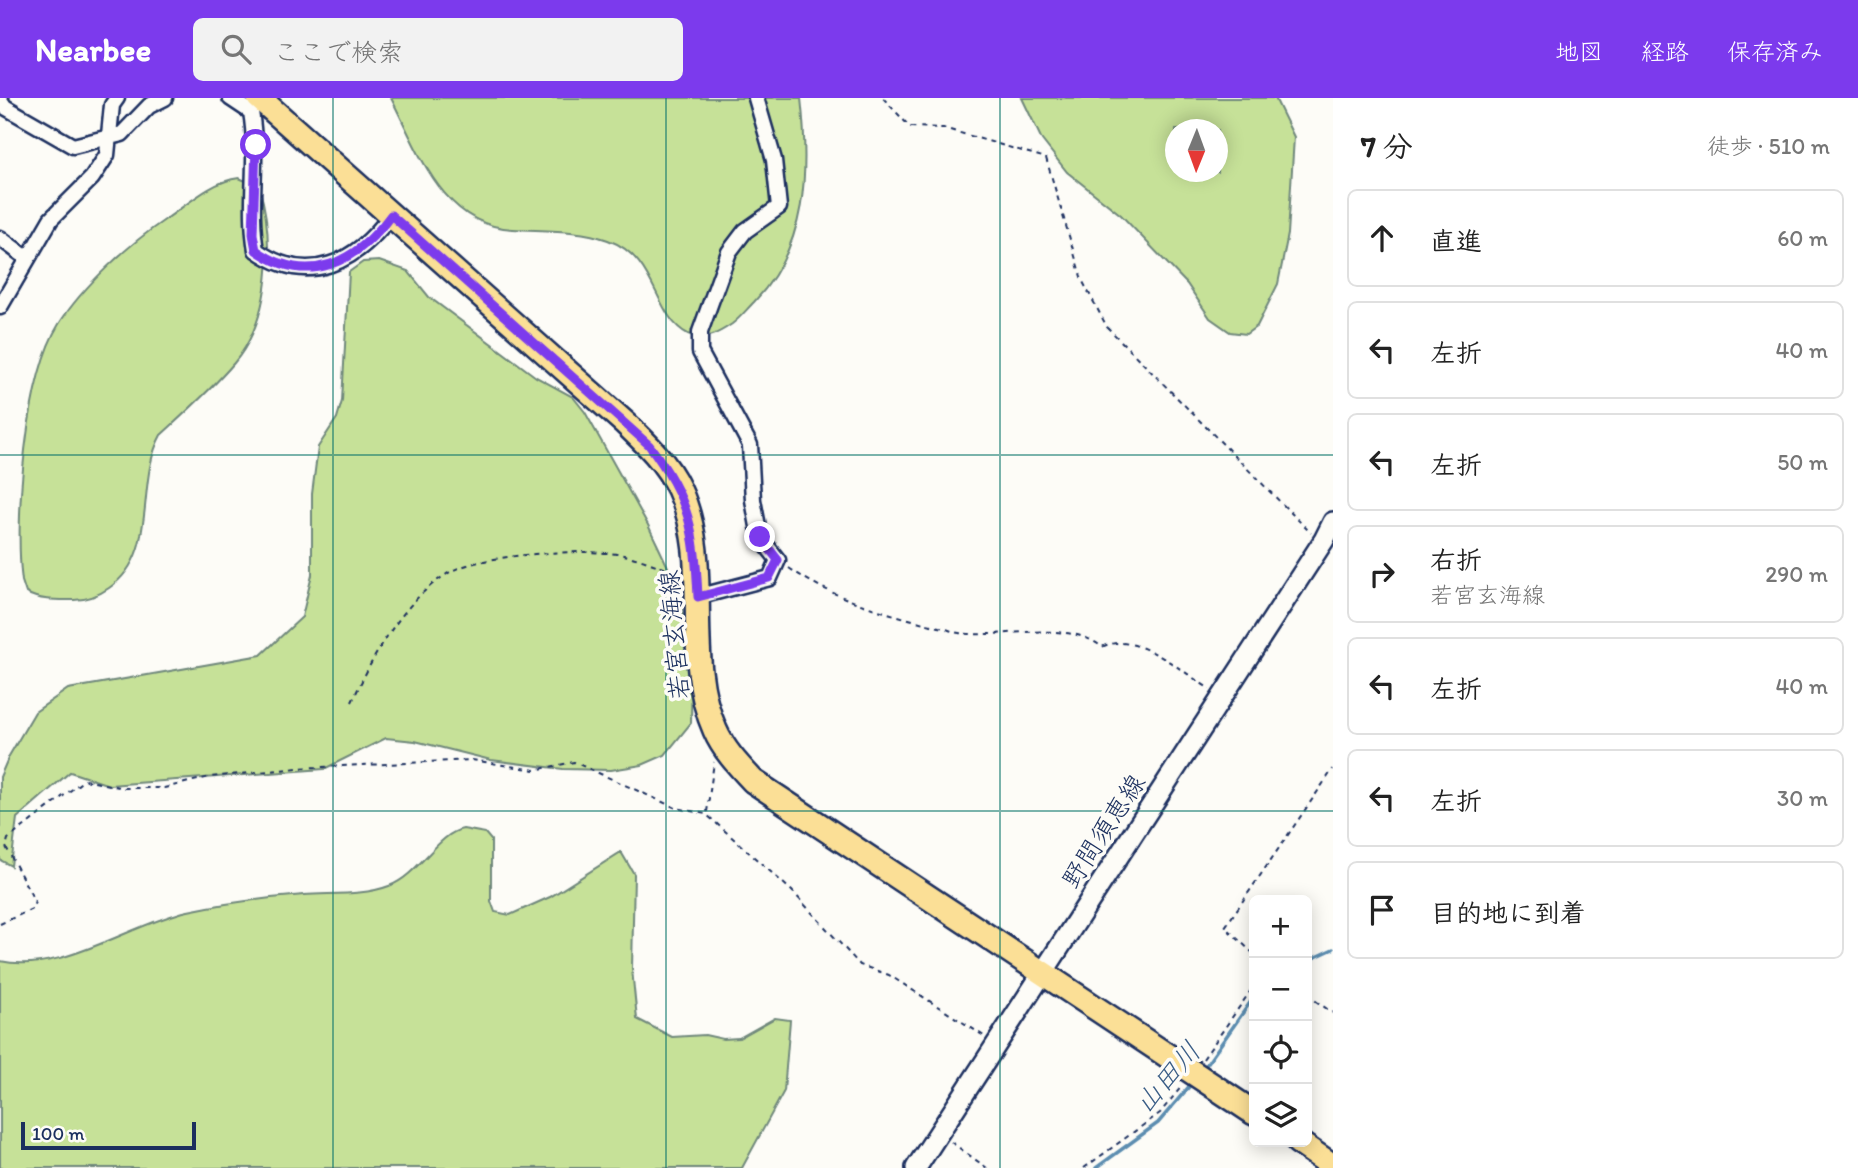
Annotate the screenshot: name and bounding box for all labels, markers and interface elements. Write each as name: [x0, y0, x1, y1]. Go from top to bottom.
search box: [193, 18, 683, 81]
text: Nearbee: [35, 30, 151, 69]
icon: search: [217, 30, 255, 68]
text: ここで検索: [273, 36, 403, 68]
text: 地図: [1555, 37, 1603, 66]
text: 経路: [1641, 37, 1689, 66]
text: 保存済み: [1727, 37, 1823, 66]
north arrow: [1165, 119, 1228, 182]
text: 7 分: [1361, 128, 1413, 165]
route start: [240, 129, 271, 160]
text: 徒歩 · 510 m: [1707, 132, 1830, 160]
icon: ahead: [1363, 219, 1401, 257]
text: 60 m: [1777, 224, 1828, 252]
text: 直進: [1430, 225, 1482, 257]
icon: left: [1363, 331, 1401, 369]
text: 40 m: [1775, 336, 1828, 364]
text: 左折: [1430, 337, 1482, 369]
icon: left: [1363, 443, 1401, 481]
text: 50 m: [1777, 448, 1828, 476]
text: 左折: [1430, 449, 1482, 481]
route end: [744, 521, 775, 552]
text: 右折: [1430, 544, 1482, 576]
icon: right: [1363, 555, 1401, 593]
text: 290 m: [1765, 560, 1828, 588]
street label: 若宮玄海線: [652, 569, 696, 701]
text: 若宮玄海線: [1430, 581, 1545, 609]
icon: left: [1363, 667, 1401, 705]
text: 40 m: [1775, 672, 1828, 700]
text: 左折: [1430, 673, 1482, 705]
street label: 野間須恵線: [1054, 768, 1152, 894]
icon: left: [1363, 779, 1401, 817]
text: 30 m: [1777, 784, 1828, 812]
text: 左折: [1430, 785, 1482, 817]
icon: arrive: [1363, 891, 1401, 929]
map controls: [1249, 895, 1312, 1147]
button: +: [1249, 895, 1312, 958]
text: 目的地に到着: [1430, 897, 1586, 929]
button: −: [1249, 958, 1312, 1021]
button: locate: [1249, 1021, 1312, 1084]
water label: 山田川: [1127, 1034, 1207, 1120]
button: layers: [1249, 1084, 1312, 1147]
scale bar: [21, 1119, 196, 1151]
text: 100 m: [32, 1122, 84, 1145]

